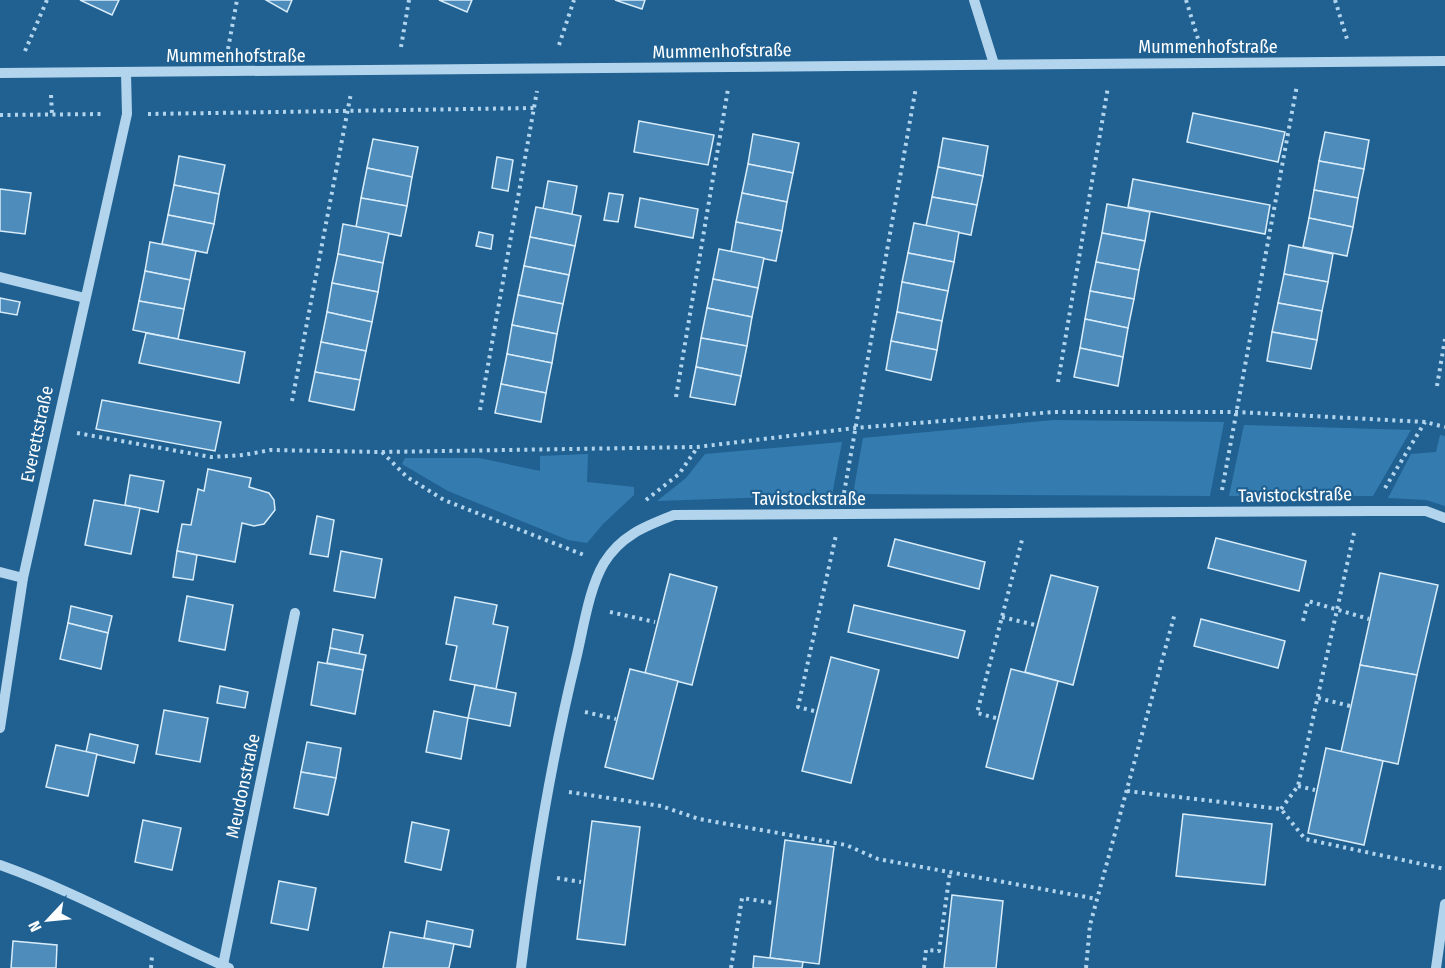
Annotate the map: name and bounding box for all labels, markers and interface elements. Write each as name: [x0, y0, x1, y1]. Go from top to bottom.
street label: Mummenhofstraße: [1138, 36, 1278, 58]
street label: Mummenhofstraße: [652, 39, 792, 63]
street label: Mummenhofstraße: [166, 45, 306, 67]
street label: Everettstraße: [16, 384, 58, 484]
street label: Tavistockstraße: [1238, 483, 1352, 507]
street label: Tavistockstraße: [752, 488, 866, 510]
street label: Meudonstraße: [221, 732, 265, 840]
north arrow: [18, 890, 78, 950]
text: N: [24, 918, 46, 935]

